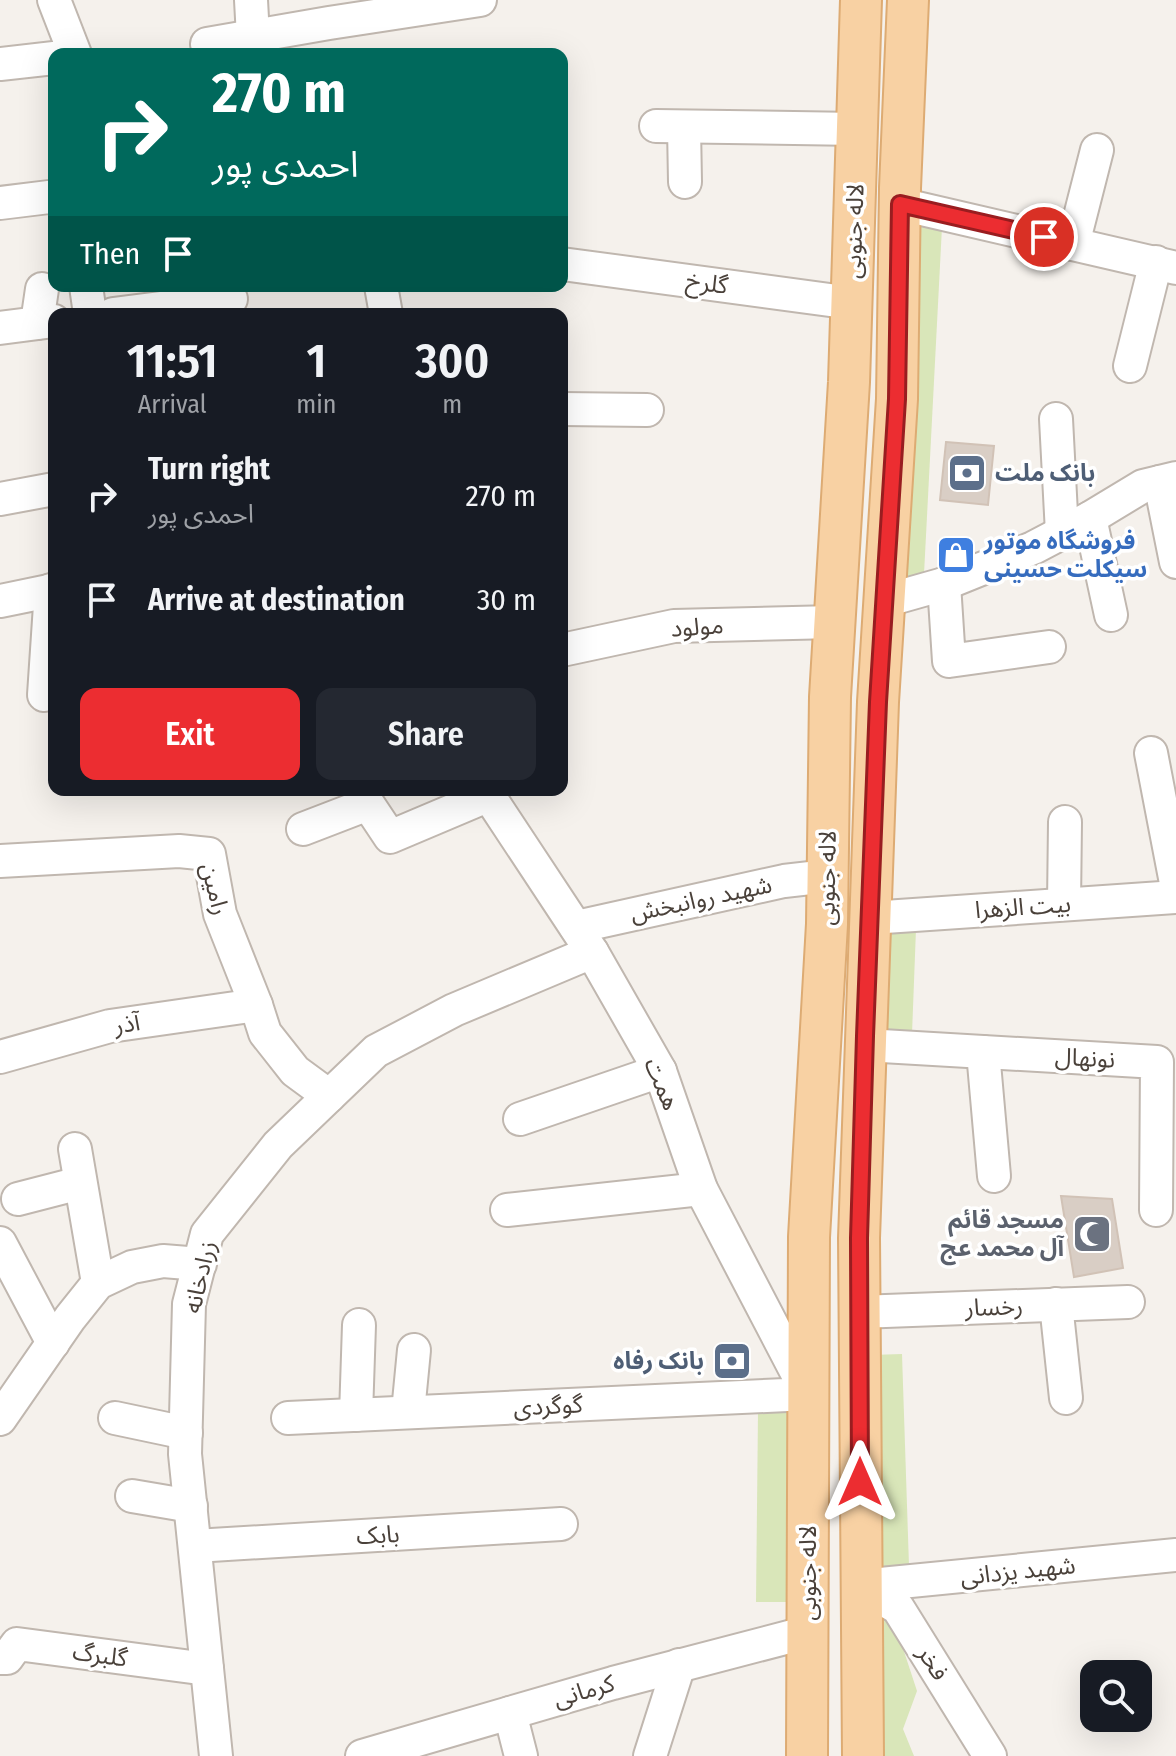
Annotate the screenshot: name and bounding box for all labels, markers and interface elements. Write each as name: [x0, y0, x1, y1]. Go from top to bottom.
text: 270 m: [212, 60, 346, 127]
icon: right: [80, 80, 184, 184]
text: احمدی پور: [212, 143, 359, 187]
street label: لاله جنوبی: [838, 183, 870, 279]
pin: [1010, 203, 1078, 271]
icon: arrive: [1022, 215, 1066, 259]
icon: arrive: [156, 232, 200, 276]
text: Then: [80, 236, 140, 272]
street label: گلرخ: [684, 266, 731, 303]
text: 11:51: [127, 332, 218, 390]
text: 1: [306, 332, 326, 390]
text: 300: [415, 332, 489, 390]
text: Arrival: [138, 389, 207, 420]
text: min: [296, 389, 337, 420]
text: m: [442, 389, 462, 420]
text: Turn right: [148, 451, 270, 487]
bank icon: بانک ملت: [946, 452, 988, 494]
place label: بانک ملت: [995, 459, 1095, 487]
icon: right: [80, 474, 124, 518]
text: 270 m: [465, 478, 536, 514]
text: احمدی پور: [148, 499, 254, 530]
place label: فروشگاه موتور سیکلت حسینی: [983, 527, 1147, 583]
shop icon: فروشگاه موتور سیکلت حسینی: [935, 534, 977, 576]
icon: arrive: [80, 578, 124, 622]
text: Arrive at destination: [148, 582, 405, 618]
text: 30 m: [477, 582, 536, 618]
street label: مولود: [670, 611, 724, 643]
button: Exit: [80, 688, 300, 780]
button: Share: [316, 688, 536, 780]
street label: لاله جنوبی: [812, 830, 842, 926]
street label: رامین: [195, 860, 235, 918]
street label: شهید روانبخش: [628, 870, 774, 928]
street label: بیت الزهرا: [974, 890, 1072, 924]
street label: آذر: [111, 1008, 143, 1040]
street label: نونهال: [1054, 1042, 1116, 1074]
street label: همت: [639, 1054, 685, 1114]
place label: مسجد قائم آل محمد عج: [940, 1206, 1065, 1266]
mosque icon: مسجد قائم آل محمد عج: [1071, 1213, 1113, 1255]
street label: زرادخانه: [178, 1238, 222, 1316]
street label: رخسار: [963, 1292, 1024, 1322]
bank icon: بانک رفاه: [711, 1340, 753, 1382]
place label: بانک رفاه: [613, 1347, 704, 1375]
street label: گوگردی: [513, 1390, 585, 1422]
position arrow: [818, 1440, 902, 1524]
street label: بابک: [356, 1520, 400, 1550]
street label: لاله جنوبی: [794, 1525, 822, 1621]
street label: شهید یزدانی: [959, 1551, 1077, 1591]
street label: گلبرگ: [71, 1637, 130, 1673]
street label: فخر: [911, 1640, 954, 1685]
map controls: [1080, 1660, 1152, 1732]
button: search: [1080, 1660, 1152, 1732]
street label: کرمانی: [550, 1669, 619, 1713]

